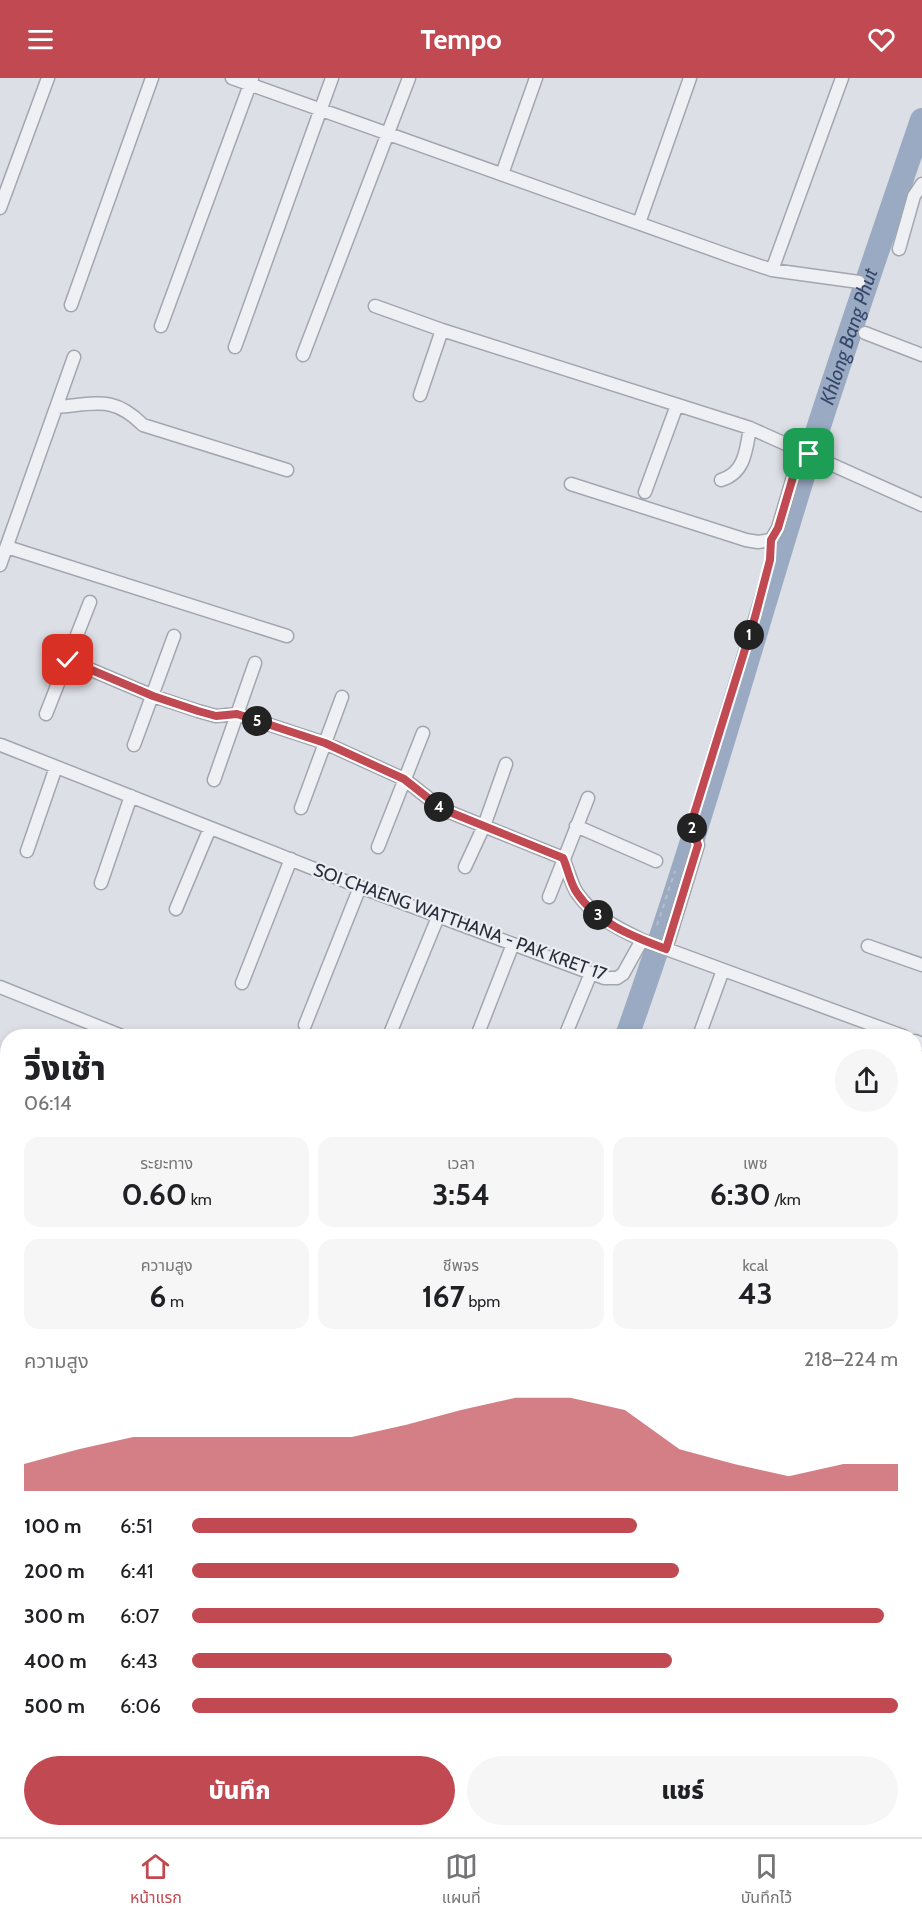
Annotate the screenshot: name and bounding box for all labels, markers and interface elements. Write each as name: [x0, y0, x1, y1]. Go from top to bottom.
icon: menu: [24, 23, 57, 56]
text: Tempo: [420, 23, 502, 56]
icon: heart: [865, 23, 898, 56]
water label: Khlong Bang Phut: [815, 264, 883, 407]
pin: [783, 428, 834, 479]
icon: arrive: [792, 437, 825, 470]
pin: 1: [734, 620, 764, 650]
text: 1: [746, 625, 752, 644]
pin: [42, 634, 93, 685]
icon: check: [51, 643, 84, 676]
pin: 5: [242, 706, 272, 736]
text: 5: [253, 711, 261, 730]
pin: 4: [424, 792, 454, 822]
text: 4: [434, 797, 444, 816]
pin: 2: [677, 813, 707, 843]
text: 2: [688, 818, 696, 837]
street label: SOI CHAENG WATTHANA - PAK KRET 17: [311, 859, 609, 985]
pin: 3: [583, 900, 613, 930]
text: 3: [594, 905, 602, 924]
text: วิ่งเช้า: [24, 1048, 106, 1088]
button: share: [835, 1049, 898, 1112]
text: 06:14: [24, 1091, 72, 1115]
text: ระยะทาง: [140, 1154, 193, 1173]
text: เวลา: [447, 1154, 475, 1173]
text: เพซ: [743, 1154, 768, 1173]
text: 0.60: [121, 1176, 187, 1213]
text: 3:54: [432, 1176, 490, 1213]
text: 6:30: [710, 1176, 771, 1213]
text: km: [187, 1190, 212, 1209]
text: /km: [771, 1190, 801, 1209]
text: ความสูง: [141, 1256, 193, 1275]
text: ชีพจร: [443, 1256, 479, 1275]
text: kcal: [743, 1256, 768, 1275]
text: 43: [738, 1275, 773, 1312]
text: 6: [149, 1278, 166, 1315]
text: 167: [422, 1278, 465, 1315]
text: m: [166, 1292, 184, 1311]
text: bpm: [465, 1292, 500, 1311]
text: 218–224 m: [804, 1347, 898, 1371]
text: ความสูง: [24, 1349, 89, 1373]
text: 100 m: [24, 1514, 82, 1538]
text: 6:51: [120, 1514, 153, 1538]
text: 200 m: [24, 1559, 85, 1583]
text: 6:41: [120, 1559, 154, 1583]
text: 300 m: [24, 1604, 85, 1628]
text: 6:07: [120, 1604, 159, 1628]
text: 400 m: [24, 1649, 87, 1673]
text: 6:43: [120, 1649, 158, 1673]
text: 500 m: [24, 1694, 85, 1718]
text: 6:06: [120, 1694, 161, 1718]
button: บันทึก: [24, 1756, 455, 1825]
button: แชร์: [467, 1756, 898, 1825]
tab: หน้าแรก: [130, 1850, 182, 1910]
tab: แผนที่: [442, 1850, 481, 1910]
tab: บันทึกไว้: [741, 1850, 792, 1910]

